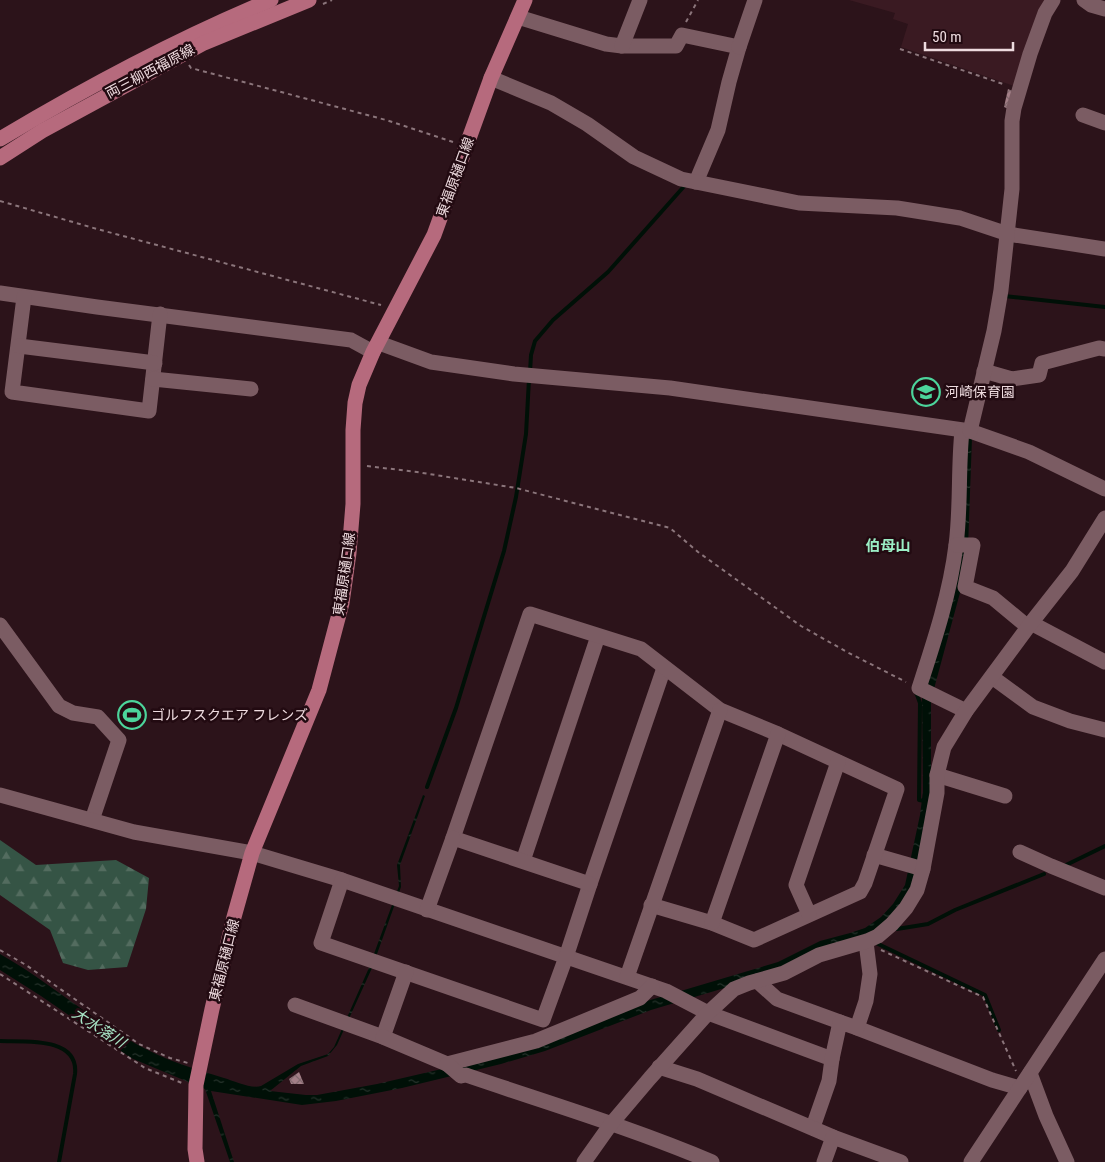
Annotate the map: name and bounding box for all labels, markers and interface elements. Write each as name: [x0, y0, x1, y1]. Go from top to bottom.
scale bar: [925, 20, 1012, 52]
text: 50 m: [932, 28, 962, 46]
street label: 両三柳西福原線: [103, 41, 197, 101]
street label: 東福原樋口線: [433, 135, 477, 219]
school or university icon: 河崎保育園: [911, 377, 941, 407]
place label: 河崎保育園: [945, 384, 1015, 400]
street label: 東福原樋口線: [330, 531, 358, 617]
district label: 伯母山: [865, 537, 911, 555]
sports icon: ゴルフスクエア フレンズ: [117, 700, 147, 730]
place label: ゴルフスクエア フレンズ: [151, 707, 308, 723]
street label: 東福原樋口線: [206, 917, 242, 1003]
water label: 大水落川: [69, 1004, 131, 1053]

